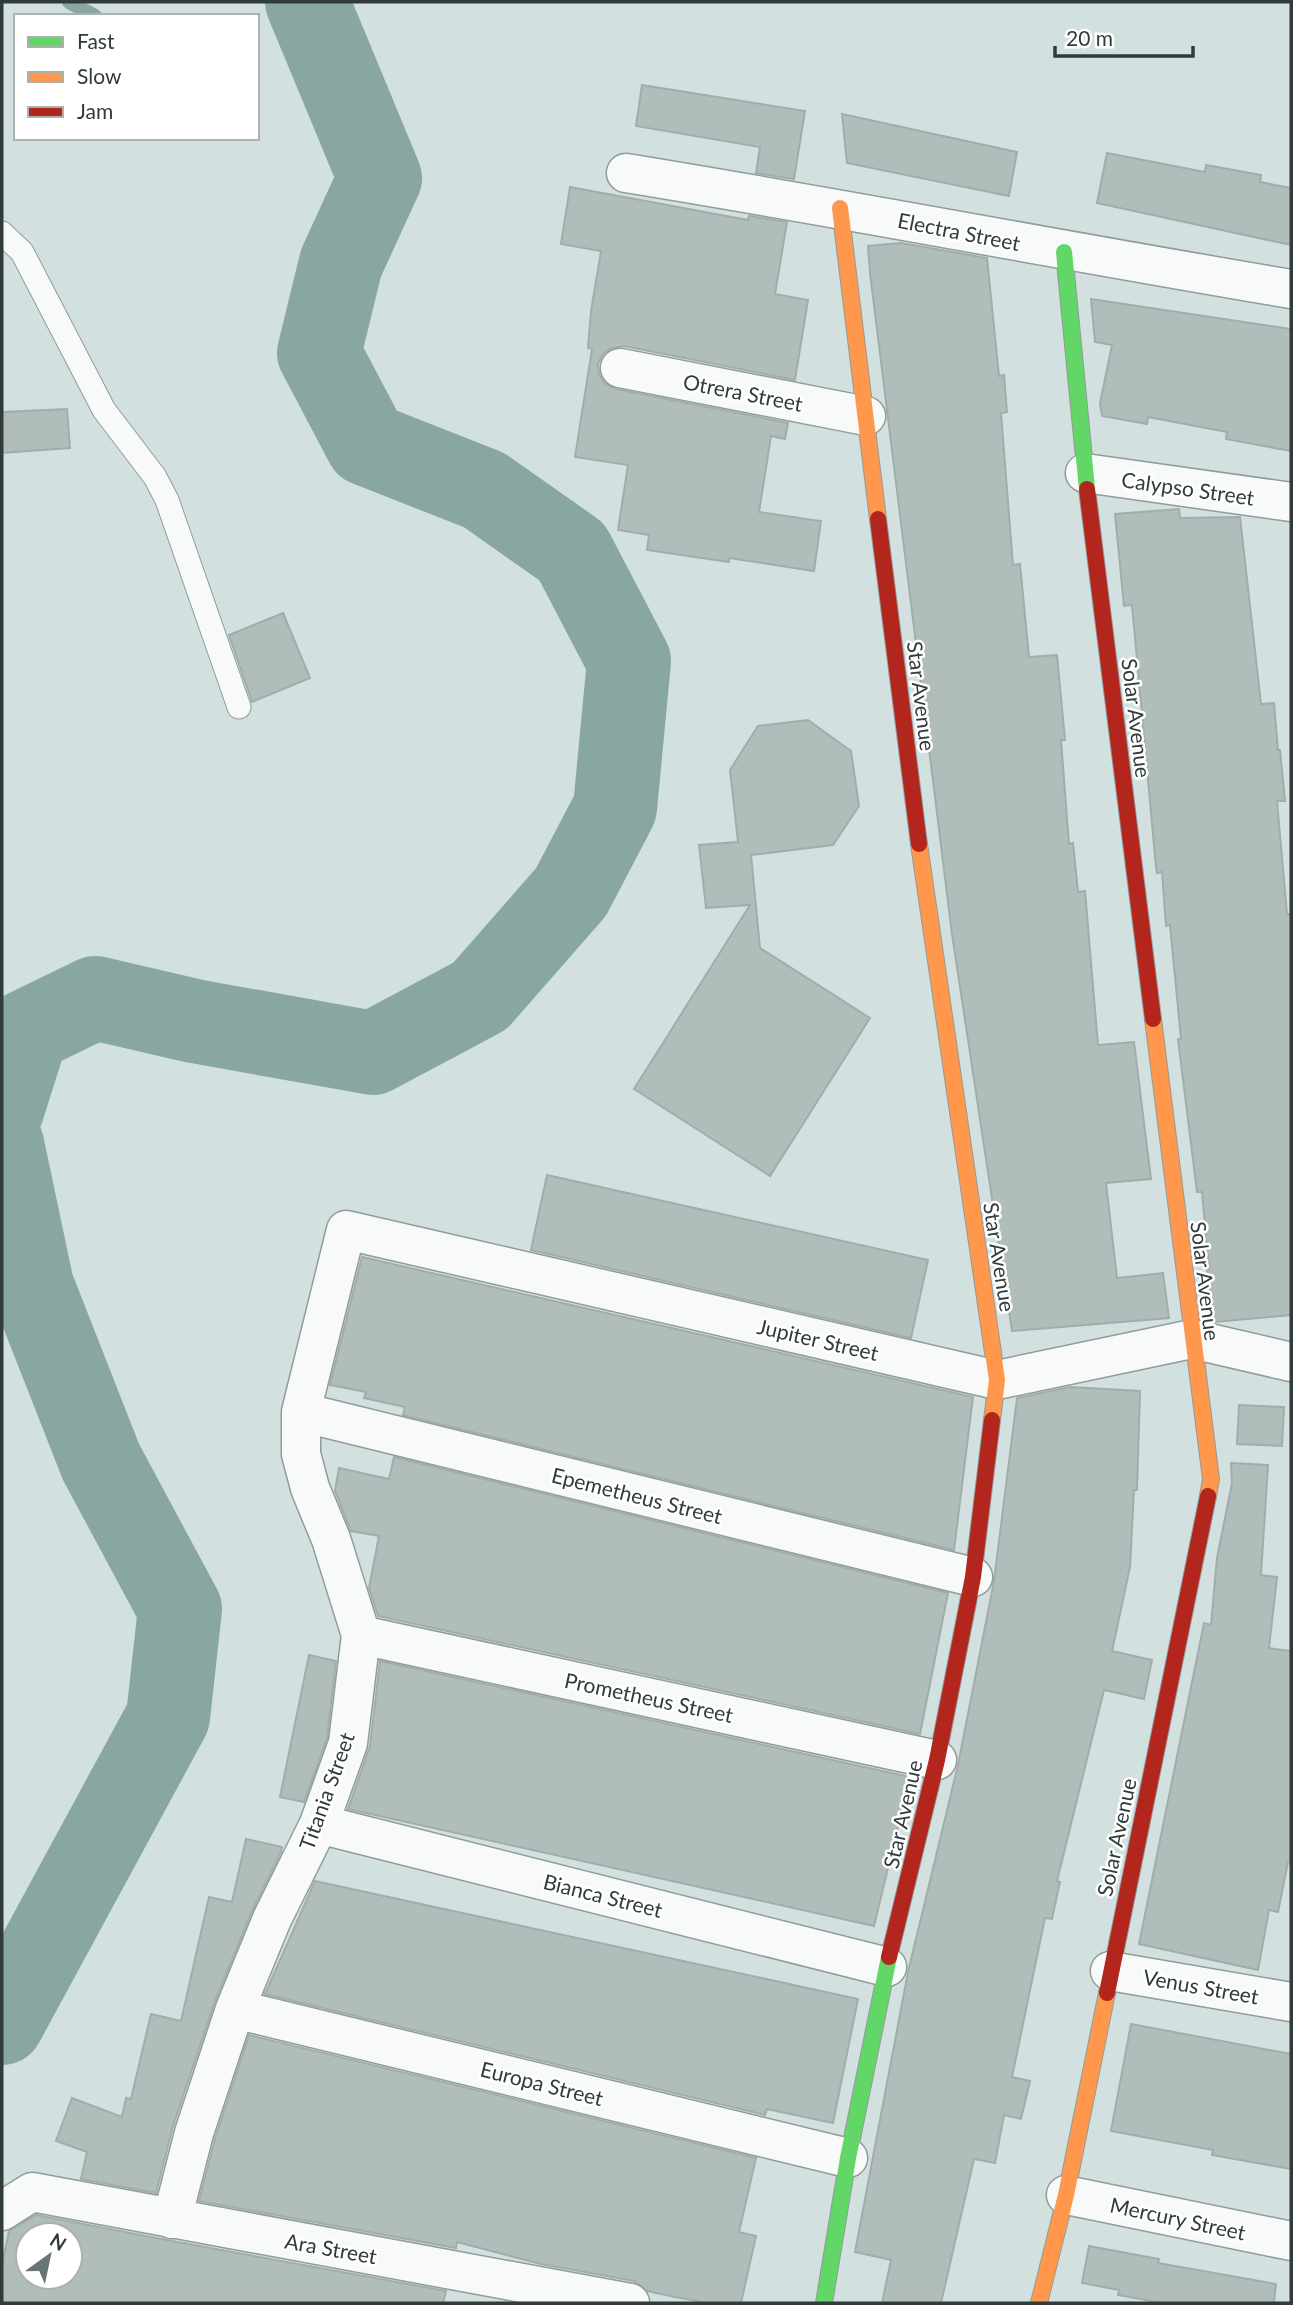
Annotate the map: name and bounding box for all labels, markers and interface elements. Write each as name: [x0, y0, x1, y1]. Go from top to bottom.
legend: [14, 14, 259, 140]
scale bar: [1055, 14, 1193, 58]
text: 20 m: [1066, 25, 1113, 50]
text: Fast: [77, 28, 115, 53]
text: Slow: [77, 63, 122, 88]
text: Jam: [77, 98, 113, 123]
street label: Electra Street: [896, 207, 1023, 255]
street label: Otrera Street: [681, 368, 805, 416]
street label: Calypso Street: [1120, 466, 1256, 510]
street label: Star Avenue: [903, 640, 941, 752]
street label: Solar Avenue: [1117, 657, 1157, 779]
street label: Star Avenue: [979, 1201, 1021, 1313]
street label: Solar Avenue: [1186, 1220, 1226, 1342]
street label: Jupiter Street: [755, 1313, 881, 1365]
street label: Epemetheus Street: [549, 1462, 725, 1528]
street label: Prometheus Street: [562, 1667, 736, 1727]
street label: Titania Street: [293, 1728, 359, 1853]
street label: Star Avenue: [877, 1757, 927, 1871]
street label: Solar Avenue: [1091, 1776, 1141, 1898]
street label: Bianca Street: [541, 1868, 666, 1922]
street label: Venus Street: [1141, 1964, 1261, 2009]
street label: Europa Street: [478, 2056, 606, 2110]
street label: Mercury Street: [1108, 2191, 1248, 2245]
north arrow: [14, 2221, 84, 2291]
text: N: [46, 2228, 71, 2255]
street label: Ara Street: [283, 2228, 379, 2268]

